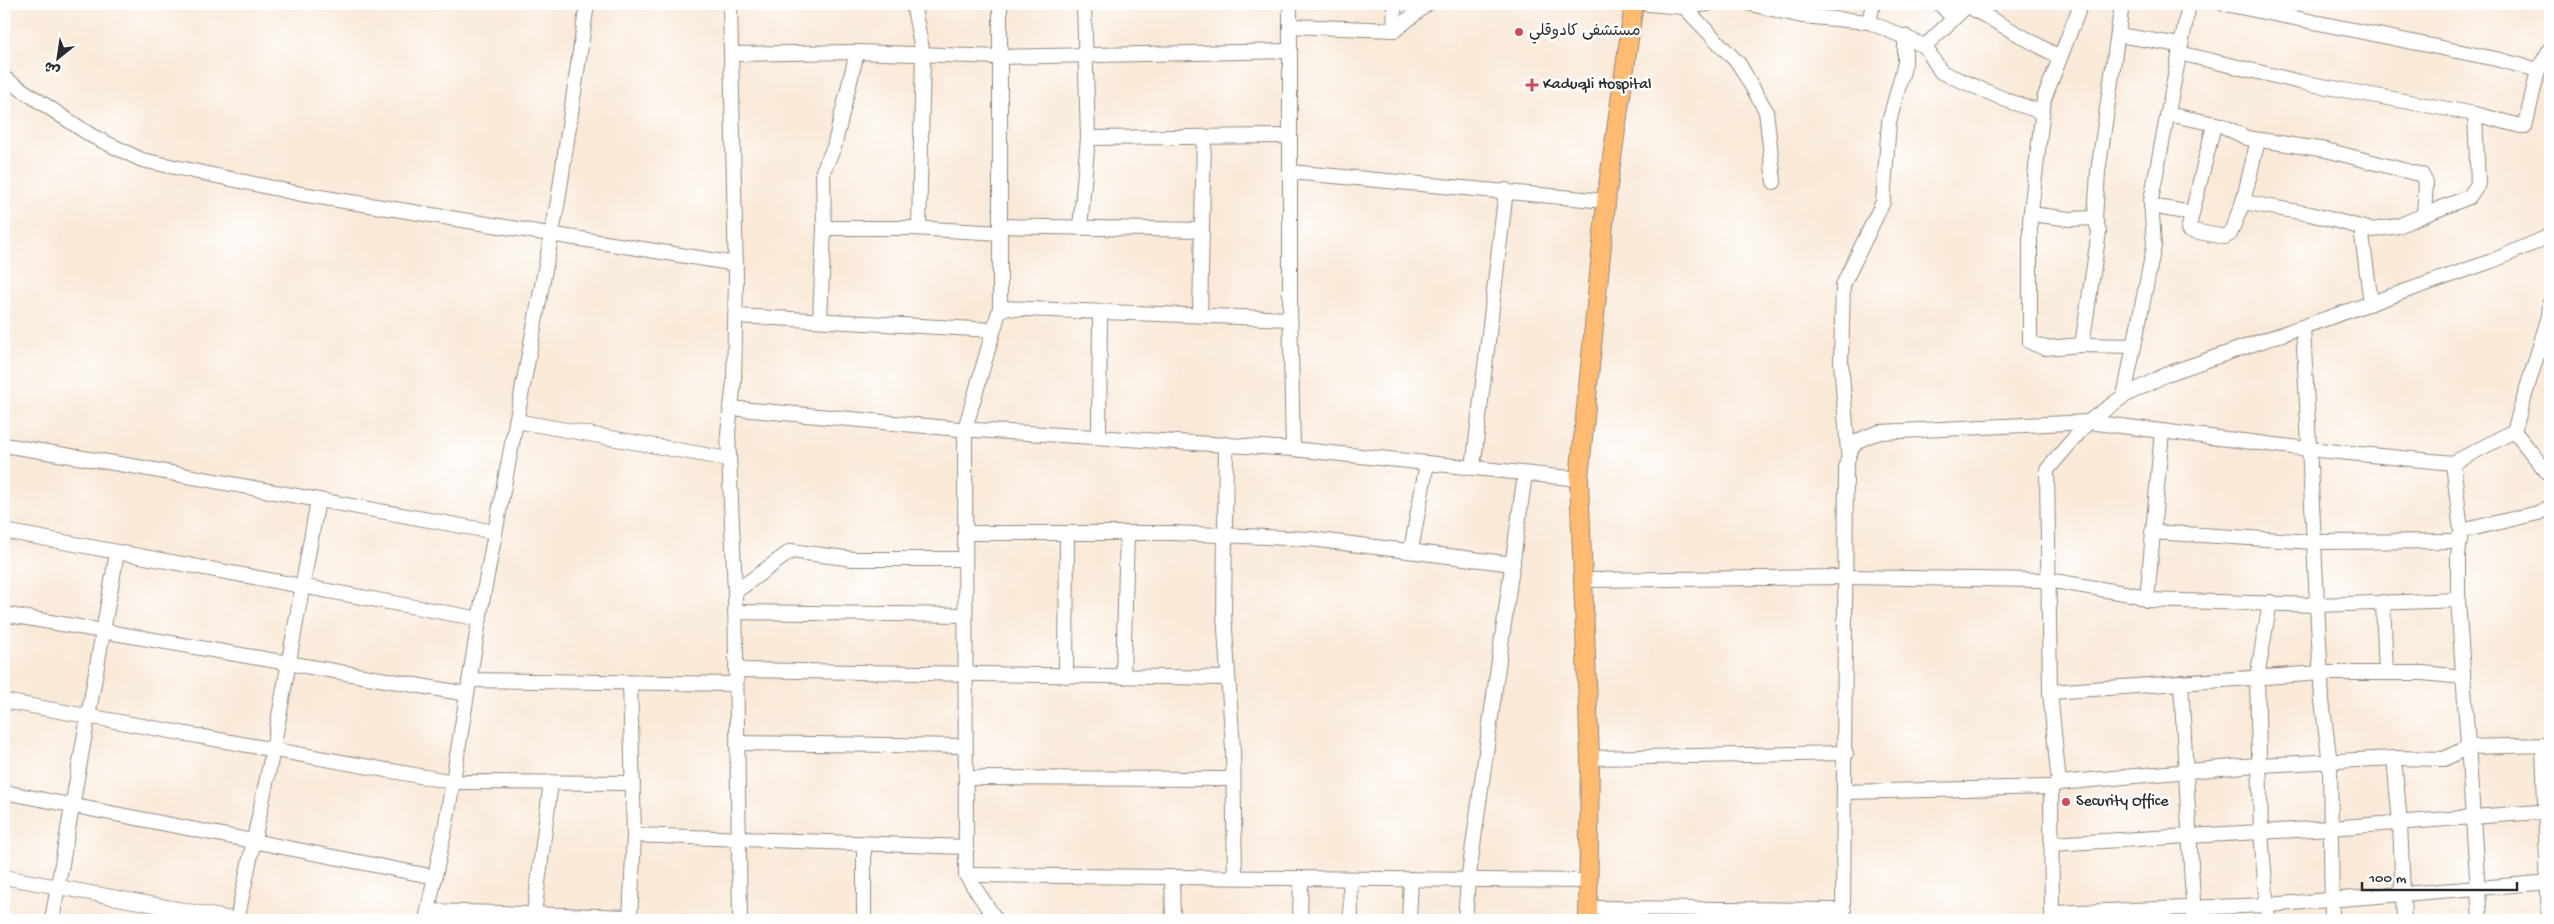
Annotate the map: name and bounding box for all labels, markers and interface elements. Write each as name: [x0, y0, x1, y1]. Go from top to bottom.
place label: مستشفى كادوقلي: [1529, 23, 1640, 44]
marker: مستشفى كادوقلي: [1513, 26, 1525, 38]
north arrow: [32, 32, 82, 82]
text: ش: [42, 56, 64, 78]
place label: Kaduqli Hospital: [1543, 76, 1652, 95]
marker: Kaduqli Hospital: [1525, 78, 1539, 92]
place label: Security Office: [2076, 793, 2169, 812]
marker: Security Office: [2060, 796, 2072, 808]
scale bar: [2362, 859, 2516, 891]
text: 100 m: [2368, 870, 2407, 888]

